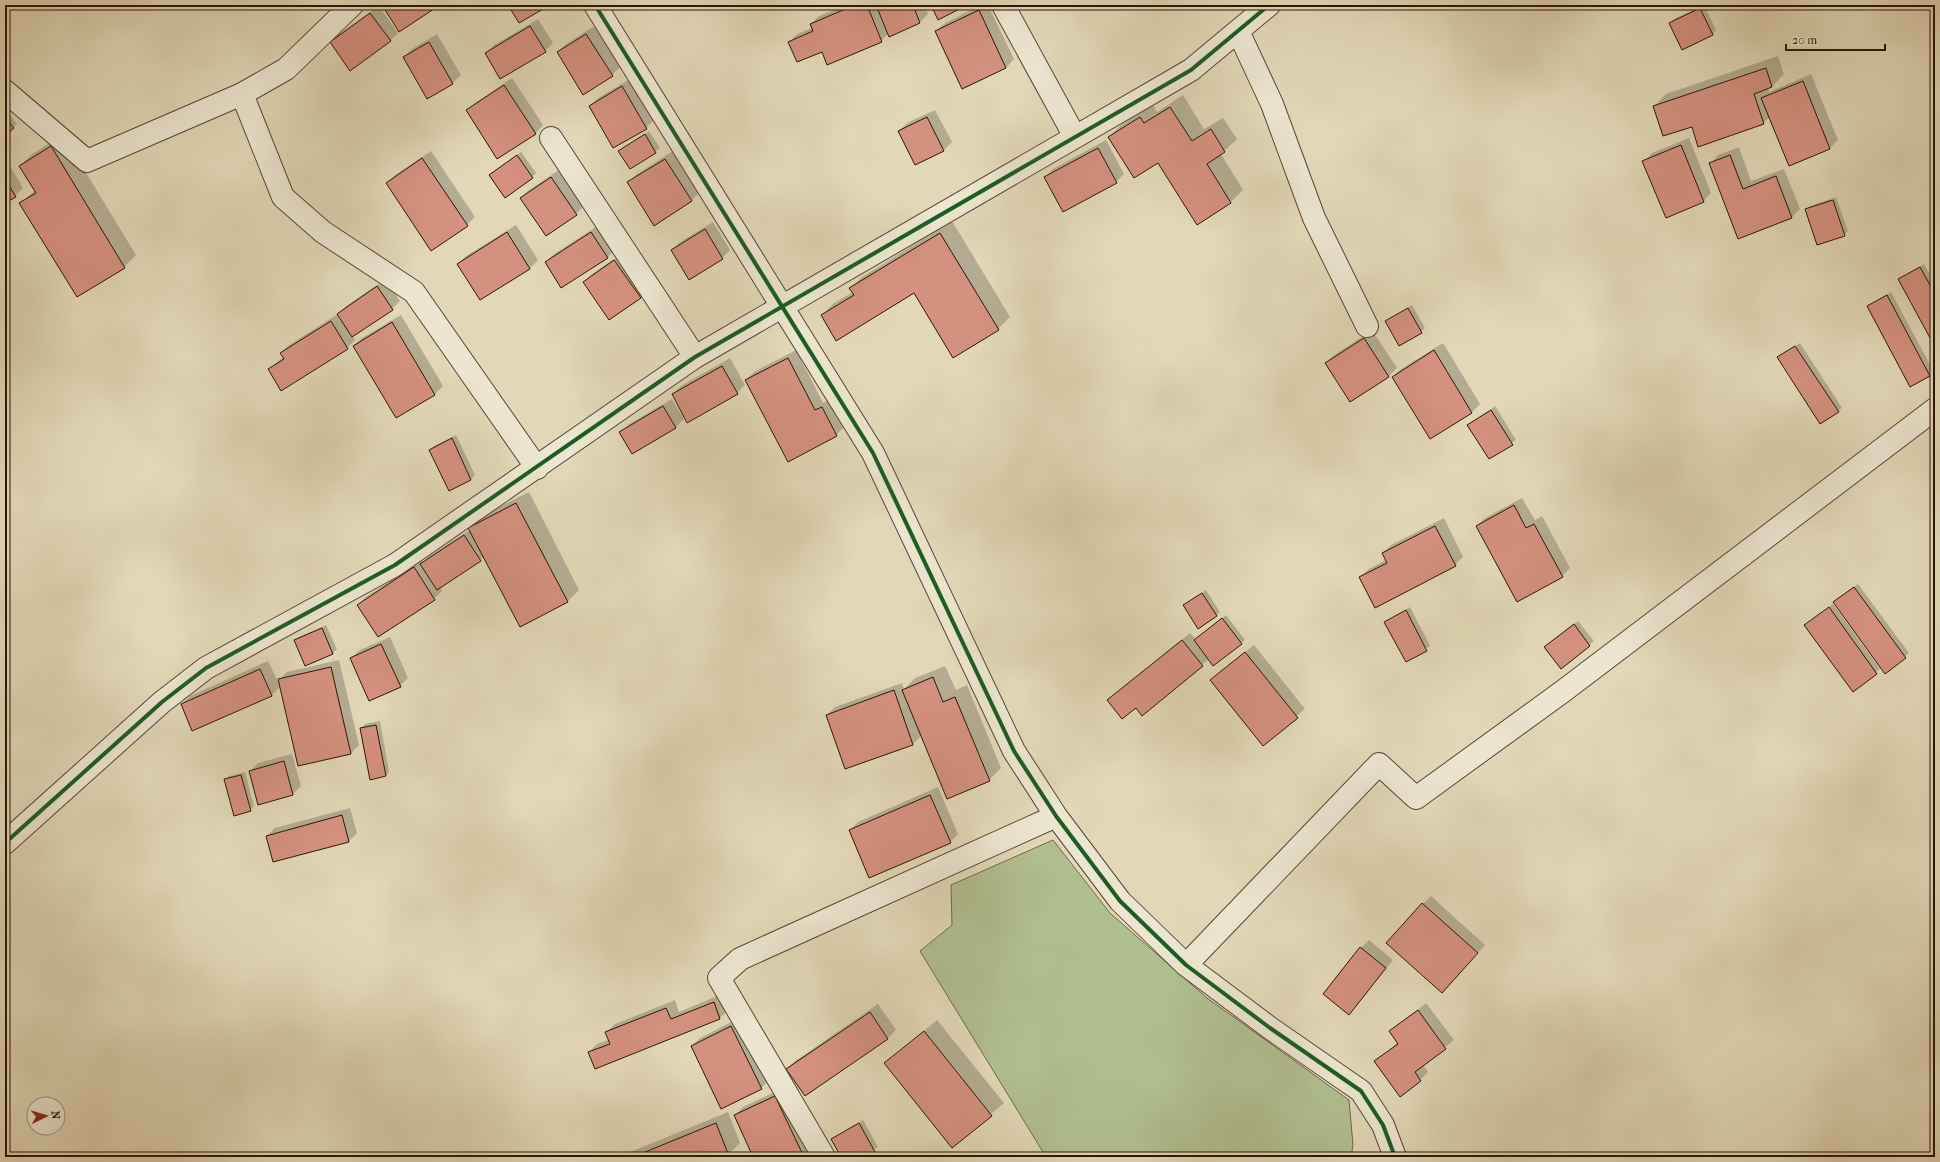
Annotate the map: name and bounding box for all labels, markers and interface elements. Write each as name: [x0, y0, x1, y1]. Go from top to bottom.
scale bar: [1786, 26, 1885, 52]
text: 20 m: [1792, 33, 1817, 47]
north arrow: [26, 1096, 66, 1136]
text: N: [49, 1110, 62, 1121]

